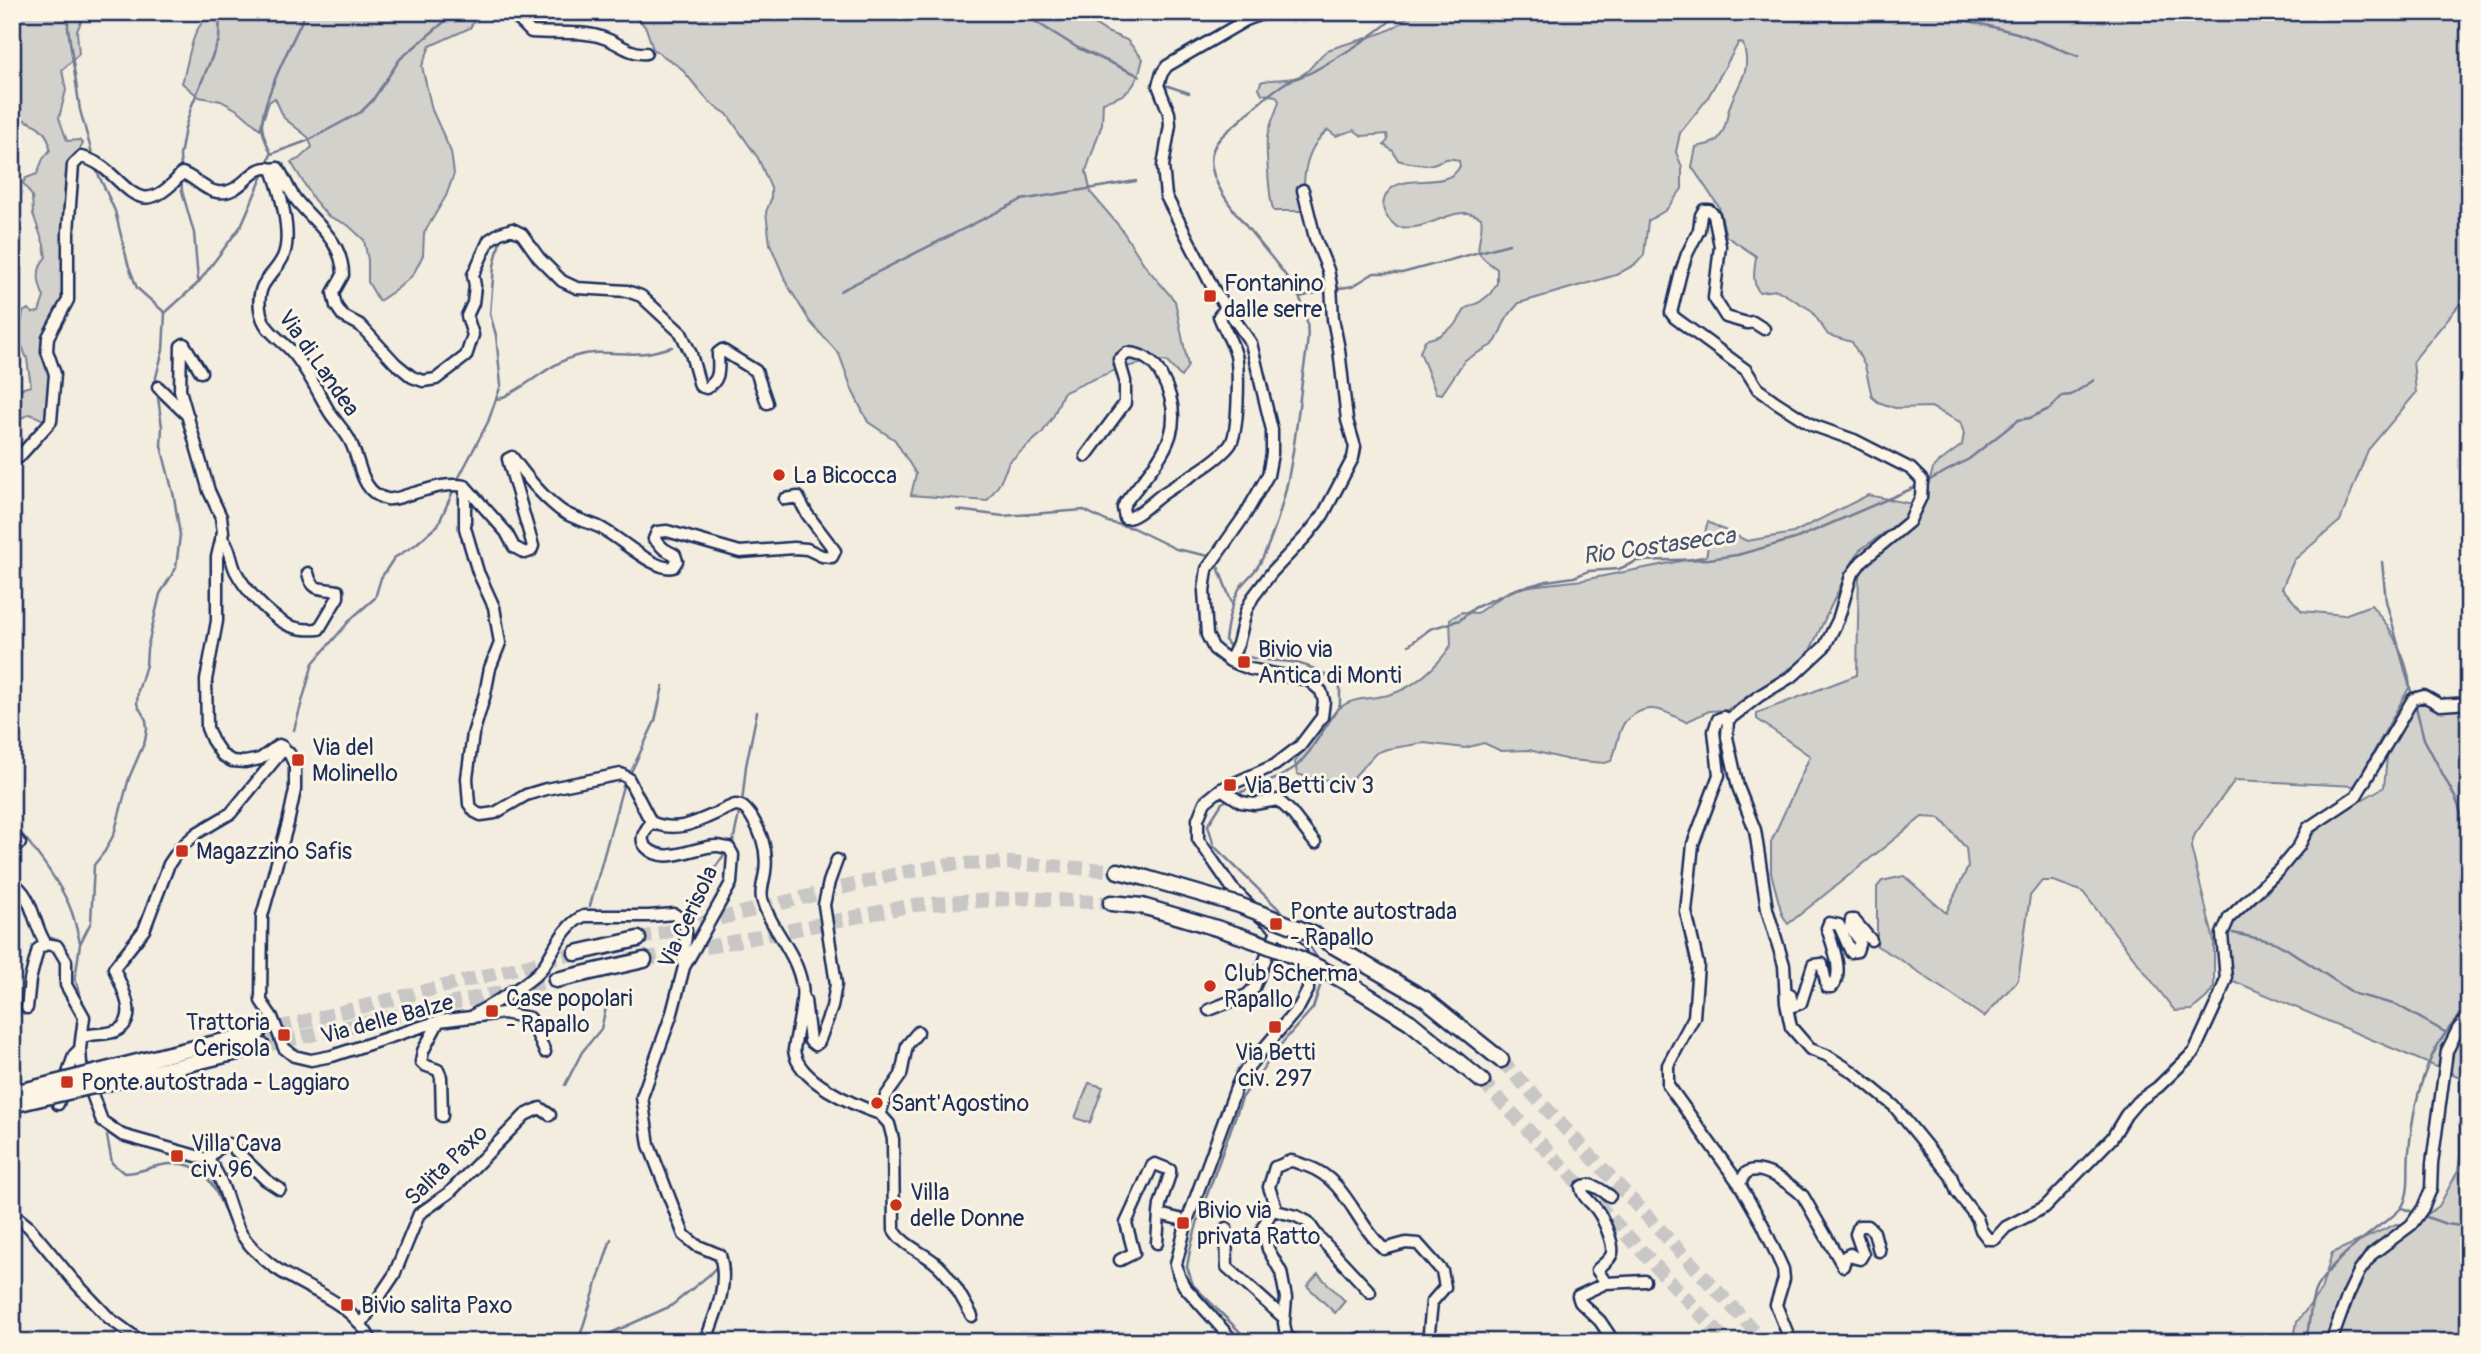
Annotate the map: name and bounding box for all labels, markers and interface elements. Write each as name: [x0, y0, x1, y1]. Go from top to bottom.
place label: Fontanino dalle serre: [1224, 269, 1324, 324]
marker: Fontanino dalle serre: [1202, 288, 1218, 304]
street label: Via di Landea: [272, 304, 366, 422]
place label: La Bicocca: [793, 461, 897, 490]
marker: La Bicocca: [771, 467, 787, 483]
water label: Rio Costasecca: [1581, 521, 1739, 571]
place label: Bivio via Antica di Monti: [1258, 635, 1402, 690]
marker: Bivio via Antica di Monti: [1236, 654, 1252, 670]
place label: Via del Molinello: [312, 733, 398, 788]
marker: Via del Molinello: [290, 752, 306, 768]
place label: Via Betti civ 3: [1244, 771, 1374, 800]
marker: Via Betti civ 3: [1222, 777, 1238, 793]
place label: Magazzino Safis: [196, 837, 352, 866]
marker: Magazzino Safis: [174, 843, 190, 859]
street label: Via Cerisola: [652, 861, 724, 973]
place label: Ponte autostrada - Rapallo: [1290, 897, 1457, 952]
marker: Ponte autostrada - Rapallo: [1268, 916, 1284, 932]
place label: Club Scherma Rapallo: [1224, 959, 1358, 1014]
marker: Club Scherma Rapallo: [1202, 978, 1218, 994]
place label: Case popolari - Rapallo: [506, 984, 633, 1039]
street label: Via delle Balze: [317, 987, 457, 1051]
marker: Case popolari - Rapallo: [484, 1003, 500, 1019]
place label: Trattoria Cerisola: [186, 1008, 270, 1063]
marker: Via Betti civ. 297: [1267, 1019, 1283, 1035]
marker: Trattoria Cerisola: [276, 1027, 292, 1043]
place label: Via Betti civ. 297: [1235, 1038, 1315, 1093]
place label: Ponte autostrada - Laggiaro: [81, 1068, 350, 1097]
marker: Ponte autostrada - Laggiaro: [59, 1074, 75, 1090]
place label: Sant'Agostino: [891, 1089, 1029, 1118]
marker: Sant'Agostino: [869, 1095, 885, 1111]
street label: Salita Paxo: [398, 1118, 494, 1212]
place label: Villa Cava civ. 96: [191, 1129, 281, 1184]
marker: Villa Cava civ. 96: [169, 1148, 185, 1164]
place label: Villa delle Donne: [910, 1178, 1025, 1233]
place label: Bivio via privata Ratto: [1197, 1196, 1320, 1251]
marker: Villa delle Donne: [888, 1197, 904, 1213]
marker: Bivio via privata Ratto: [1175, 1215, 1191, 1231]
place label: Bivio salita Paxo: [361, 1291, 512, 1320]
marker: Bivio salita Paxo: [339, 1297, 355, 1313]

